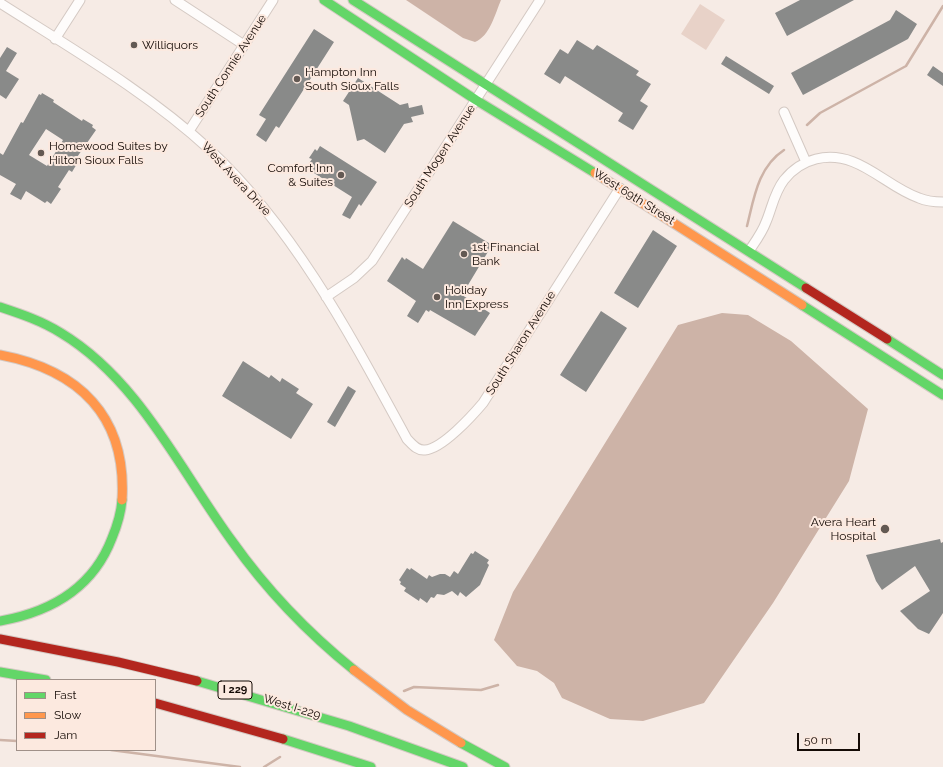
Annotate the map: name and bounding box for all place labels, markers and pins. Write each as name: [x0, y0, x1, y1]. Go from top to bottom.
place label: Williquors: [142, 38, 198, 52]
marker: Williquors: [129, 40, 139, 50]
place label: Hampton Inn South Sioux Falls: [305, 65, 399, 93]
marker: Hampton Inn South Sioux Falls: [292, 74, 302, 84]
place label: Homewood Suites by Hilton Sioux Falls: [49, 139, 168, 167]
marker: Homewood Suites by Hilton Sioux Falls: [36, 148, 46, 158]
place label: Comfort Inn & Suites: [267, 161, 333, 189]
marker: Comfort Inn & Suites: [336, 170, 346, 180]
place label: 1st Financial Bank: [472, 240, 539, 268]
marker: 1st Financial Bank: [459, 249, 469, 259]
place label: Holiday Inn Express: [445, 283, 508, 311]
marker: Holiday Inn Express: [432, 292, 442, 302]
place label: Avera Heart Hospital: [811, 515, 876, 543]
marker: Avera Heart Hospital: [879, 523, 891, 535]

